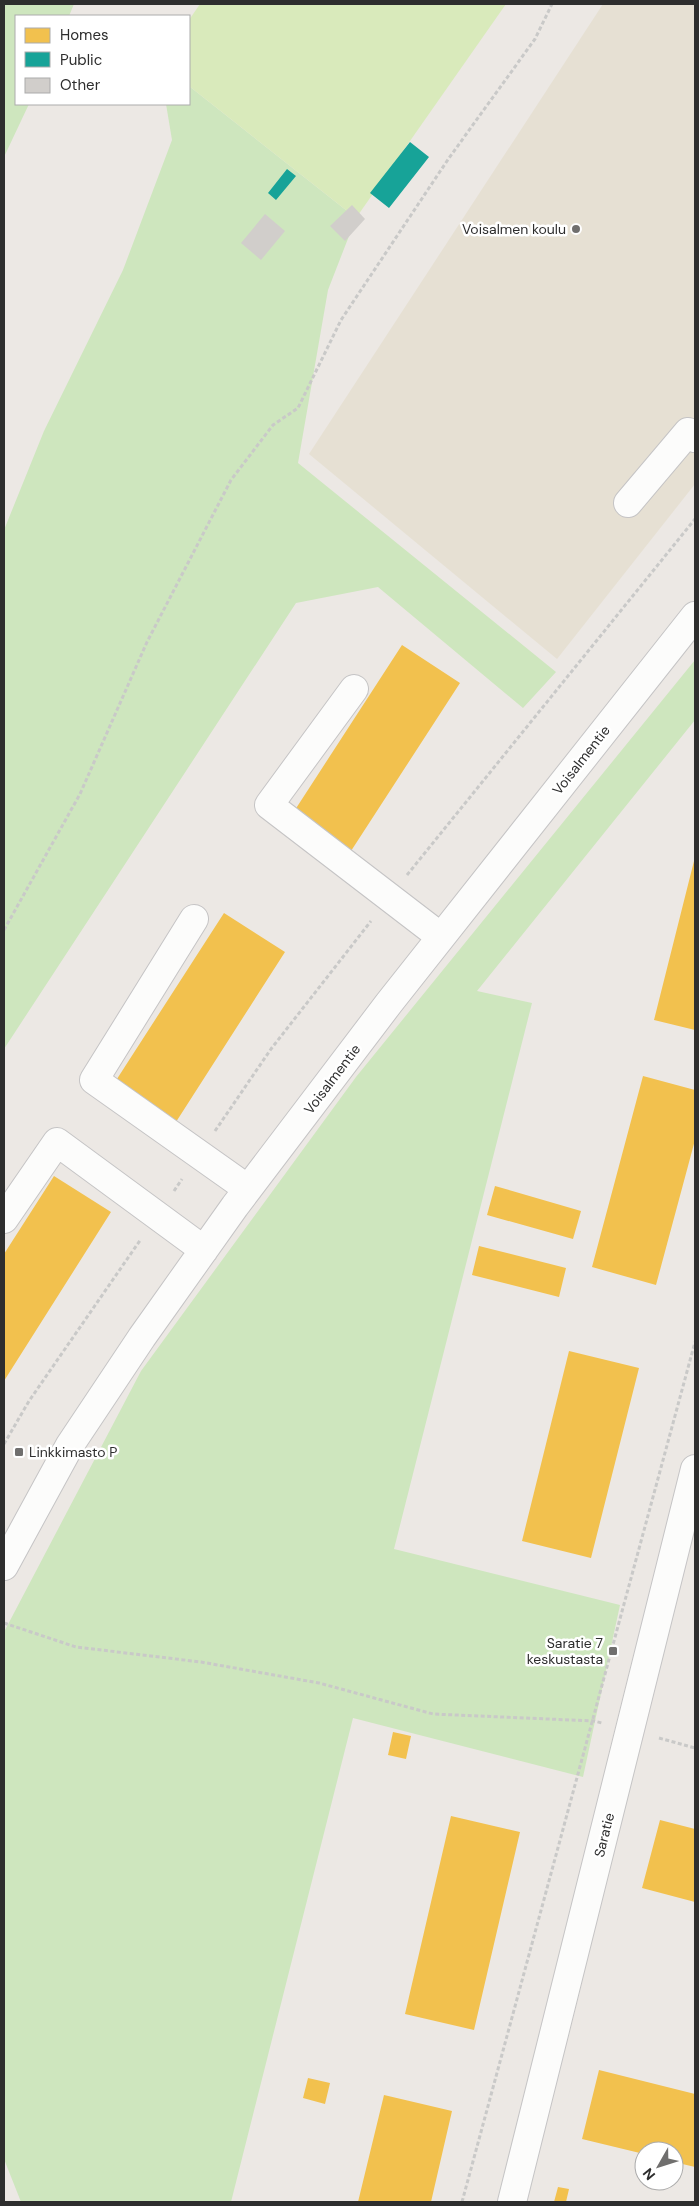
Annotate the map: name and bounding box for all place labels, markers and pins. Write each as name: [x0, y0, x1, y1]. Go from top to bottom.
place label: Voisalmen koulu: [462, 220, 566, 238]
marker: Voisalmen koulu: [570, 223, 582, 235]
place label: Linkkimasto P: [29, 1443, 118, 1461]
marker: Linkkimasto P: [13, 1446, 25, 1458]
place label: Saratie 7 keskustasta: [527, 1634, 603, 1668]
marker: Saratie 7 keskustasta: [607, 1645, 619, 1657]

